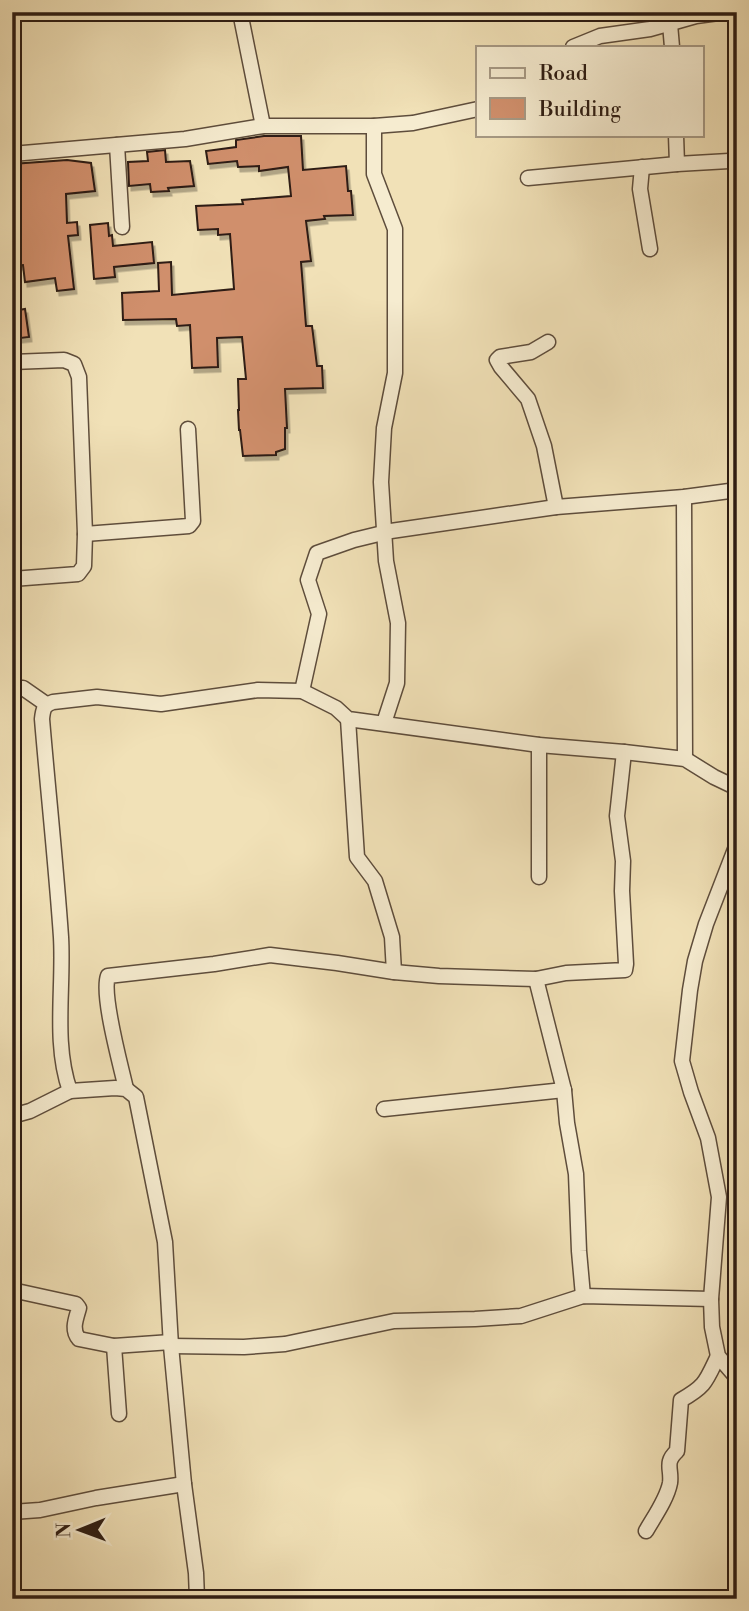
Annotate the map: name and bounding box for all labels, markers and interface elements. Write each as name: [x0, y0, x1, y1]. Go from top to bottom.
legend: [476, 46, 704, 136]
text: Road: [539, 61, 588, 87]
text: Building: [538, 97, 621, 123]
north arrow: [46, 1496, 116, 1566]
text: N: [52, 1523, 76, 1538]

